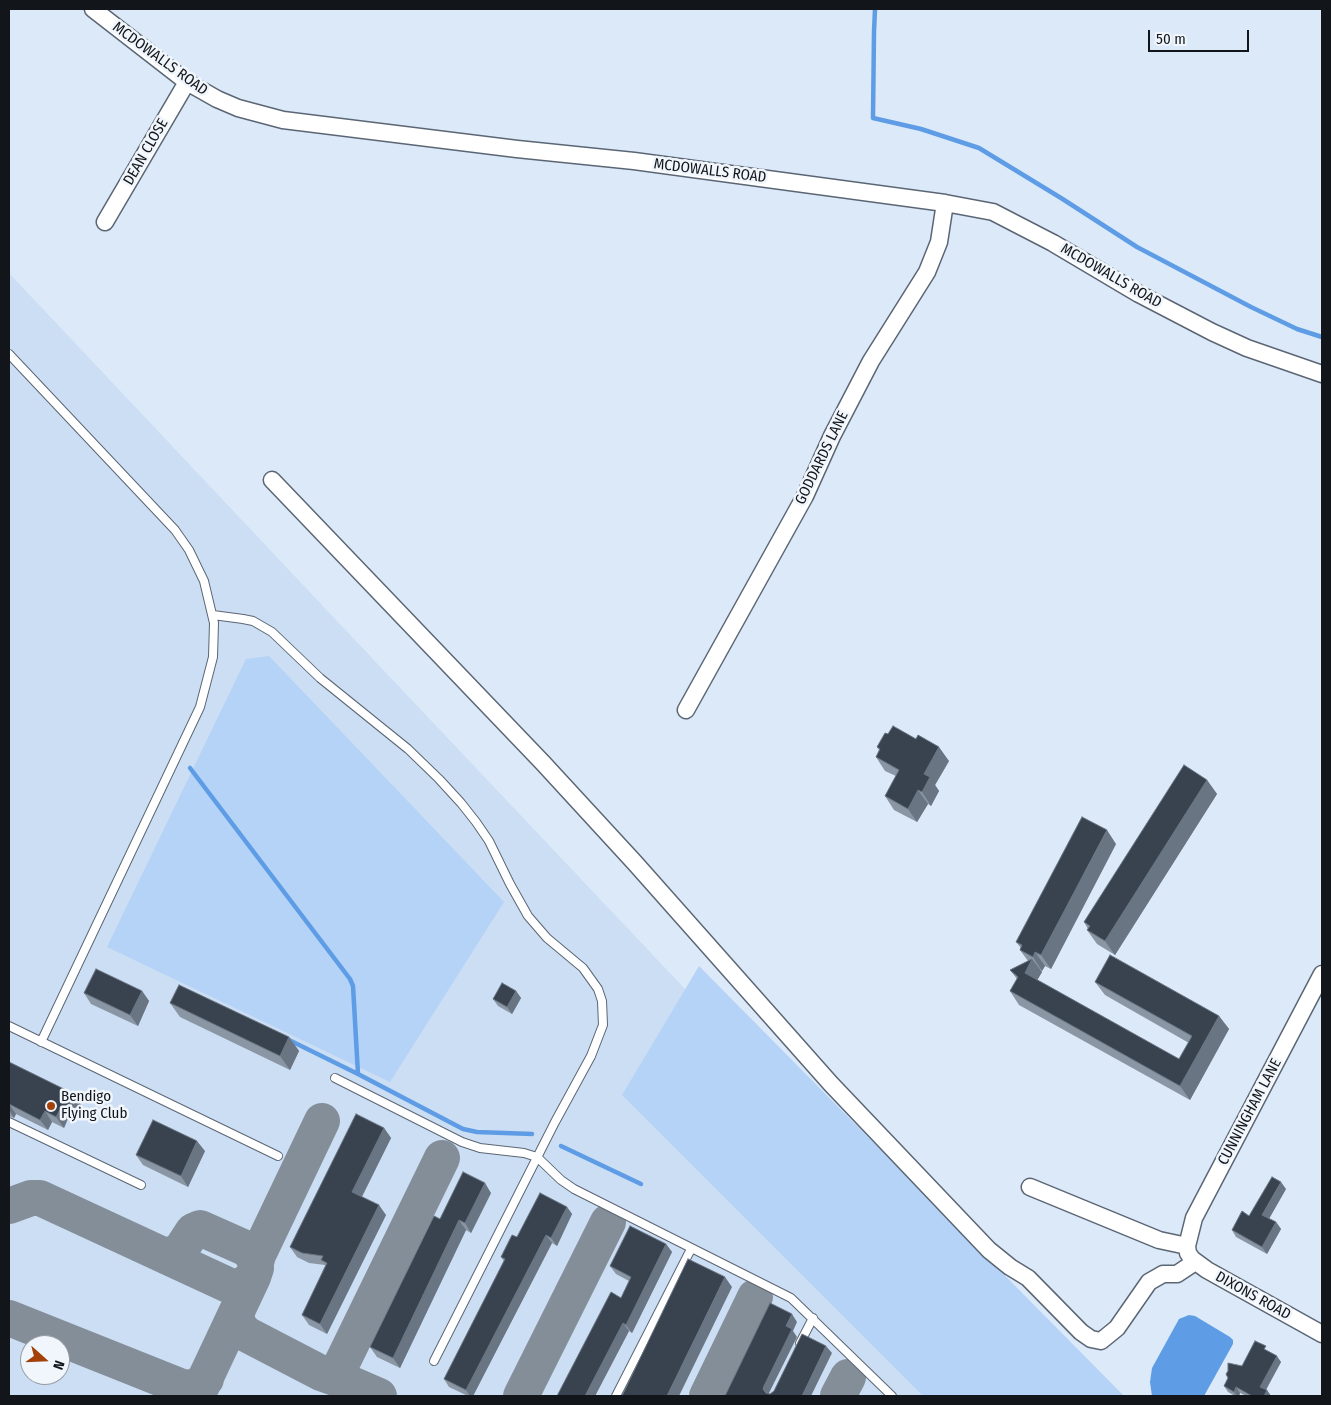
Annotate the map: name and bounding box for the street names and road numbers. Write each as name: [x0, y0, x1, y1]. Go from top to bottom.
street label: MCDOWALLS ROAD: [109, 18, 211, 100]
street label: DEAN CLOSE: [120, 116, 172, 188]
street label: MCDOWALLS ROAD: [653, 155, 767, 187]
street label: MCDOWALLS ROAD: [1057, 240, 1165, 312]
street label: GODDARDS LANE: [792, 408, 852, 508]
street label: CUNNINGHAM LANE: [1214, 1056, 1286, 1168]
street label: DIXONS ROAD: [1212, 1268, 1294, 1324]

